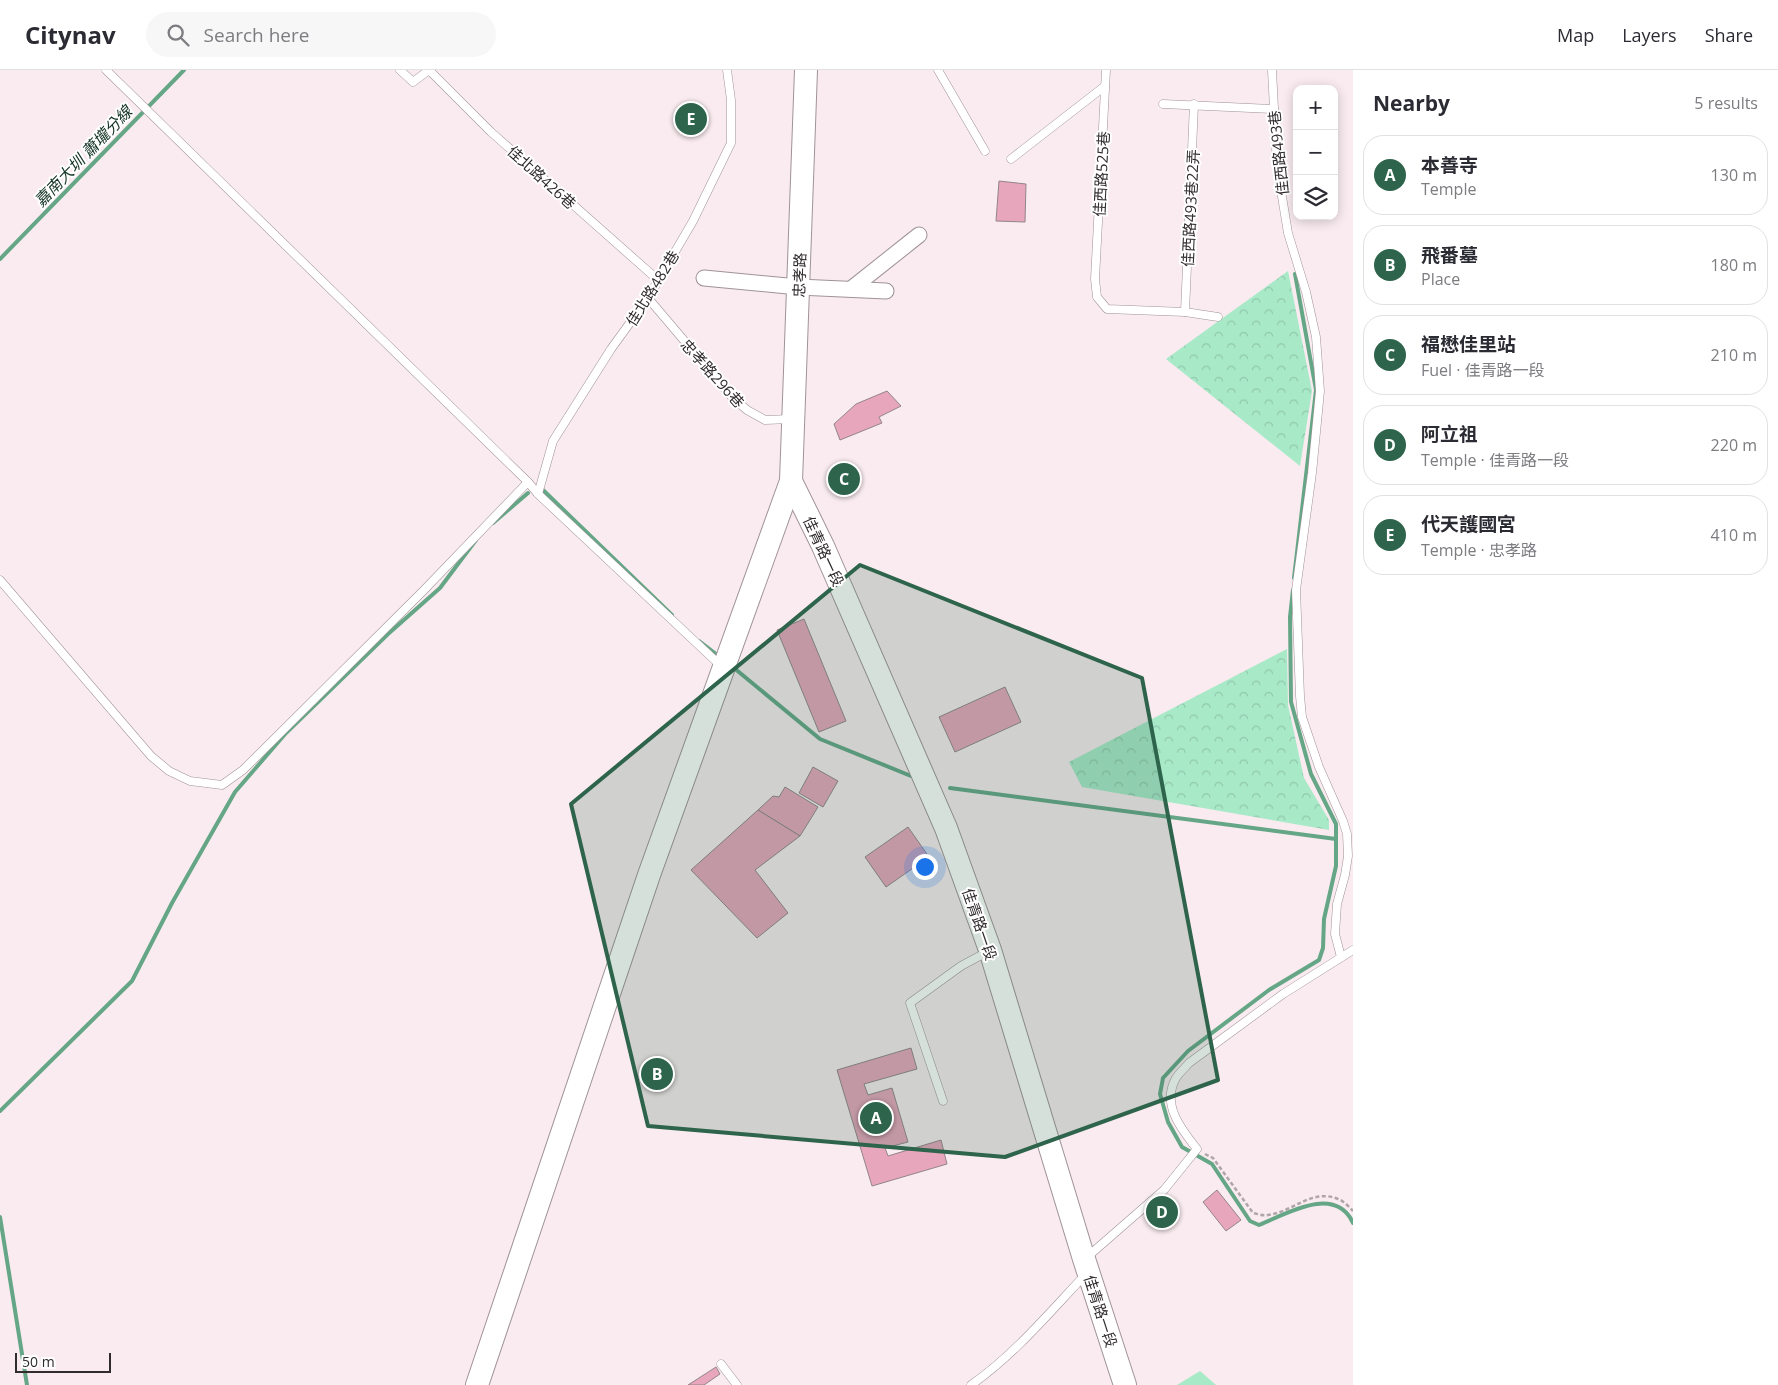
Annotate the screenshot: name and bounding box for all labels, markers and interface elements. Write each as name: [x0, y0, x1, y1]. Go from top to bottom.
search box: [146, 12, 496, 57]
text: Citynav: [25, 18, 116, 51]
icon: search: [164, 21, 192, 49]
text: Search here: [204, 22, 309, 48]
text: Map: [1557, 23, 1594, 47]
text: Layers: [1622, 23, 1677, 47]
text: Share: [1705, 23, 1753, 47]
map controls: [1293, 85, 1338, 220]
button: +: [1293, 85, 1338, 130]
text: Nearby: [1373, 89, 1450, 117]
text: 5 results: [1694, 92, 1758, 114]
water label: 嘉南大圳 蕭壠分線: [29, 99, 138, 211]
pin: E: [675, 100, 707, 138]
street label: 佳西路493巷: [1264, 109, 1292, 197]
button: −: [1293, 130, 1338, 175]
street label: 佳西路525巷: [1089, 131, 1113, 217]
street label: 佳北路426巷: [503, 141, 581, 213]
street label: 佳西路493巷22弄: [1177, 149, 1203, 267]
text: 本善寺: [1421, 152, 1478, 178]
text: A: [1384, 164, 1396, 186]
text: 130 m: [1711, 164, 1757, 186]
button: layers: [1293, 175, 1338, 220]
text: Temple: [1421, 178, 1476, 200]
text: 飛番墓: [1421, 242, 1478, 268]
street label: 佳北路482巷: [621, 246, 683, 330]
street label: 忠孝路: [788, 252, 810, 298]
text: B: [1385, 254, 1395, 276]
text: 180 m: [1711, 254, 1757, 276]
text: Place: [1421, 268, 1460, 290]
text: 福懋佳里站: [1421, 331, 1516, 357]
street label: 忠孝路296巷: [677, 334, 749, 412]
text: C: [1385, 344, 1395, 366]
text: 210 m: [1711, 344, 1757, 366]
text: Fuel · 佳青路一段: [1421, 359, 1545, 381]
text: 阿立祖: [1421, 421, 1478, 447]
text: D: [1384, 434, 1396, 456]
text: 220 m: [1711, 434, 1757, 456]
text: Temple · 佳青路一段: [1421, 449, 1569, 471]
pin: C: [828, 460, 860, 498]
text: 代天護國宮: [1421, 511, 1516, 537]
street label: 佳青路一段: [799, 513, 849, 589]
text: E: [1386, 524, 1394, 546]
text: 410 m: [1711, 524, 1757, 546]
text: Temple · 忠孝路: [1421, 539, 1537, 561]
your location: [912, 854, 938, 880]
street label: 佳青路一段: [958, 885, 1002, 963]
pin: B: [641, 1055, 673, 1093]
pin: A: [860, 1099, 892, 1137]
pin: D: [1146, 1193, 1178, 1231]
street label: 佳青路一段: [1080, 1272, 1122, 1350]
scale bar: [15, 1350, 111, 1373]
text: 50 m: [22, 1352, 55, 1371]

